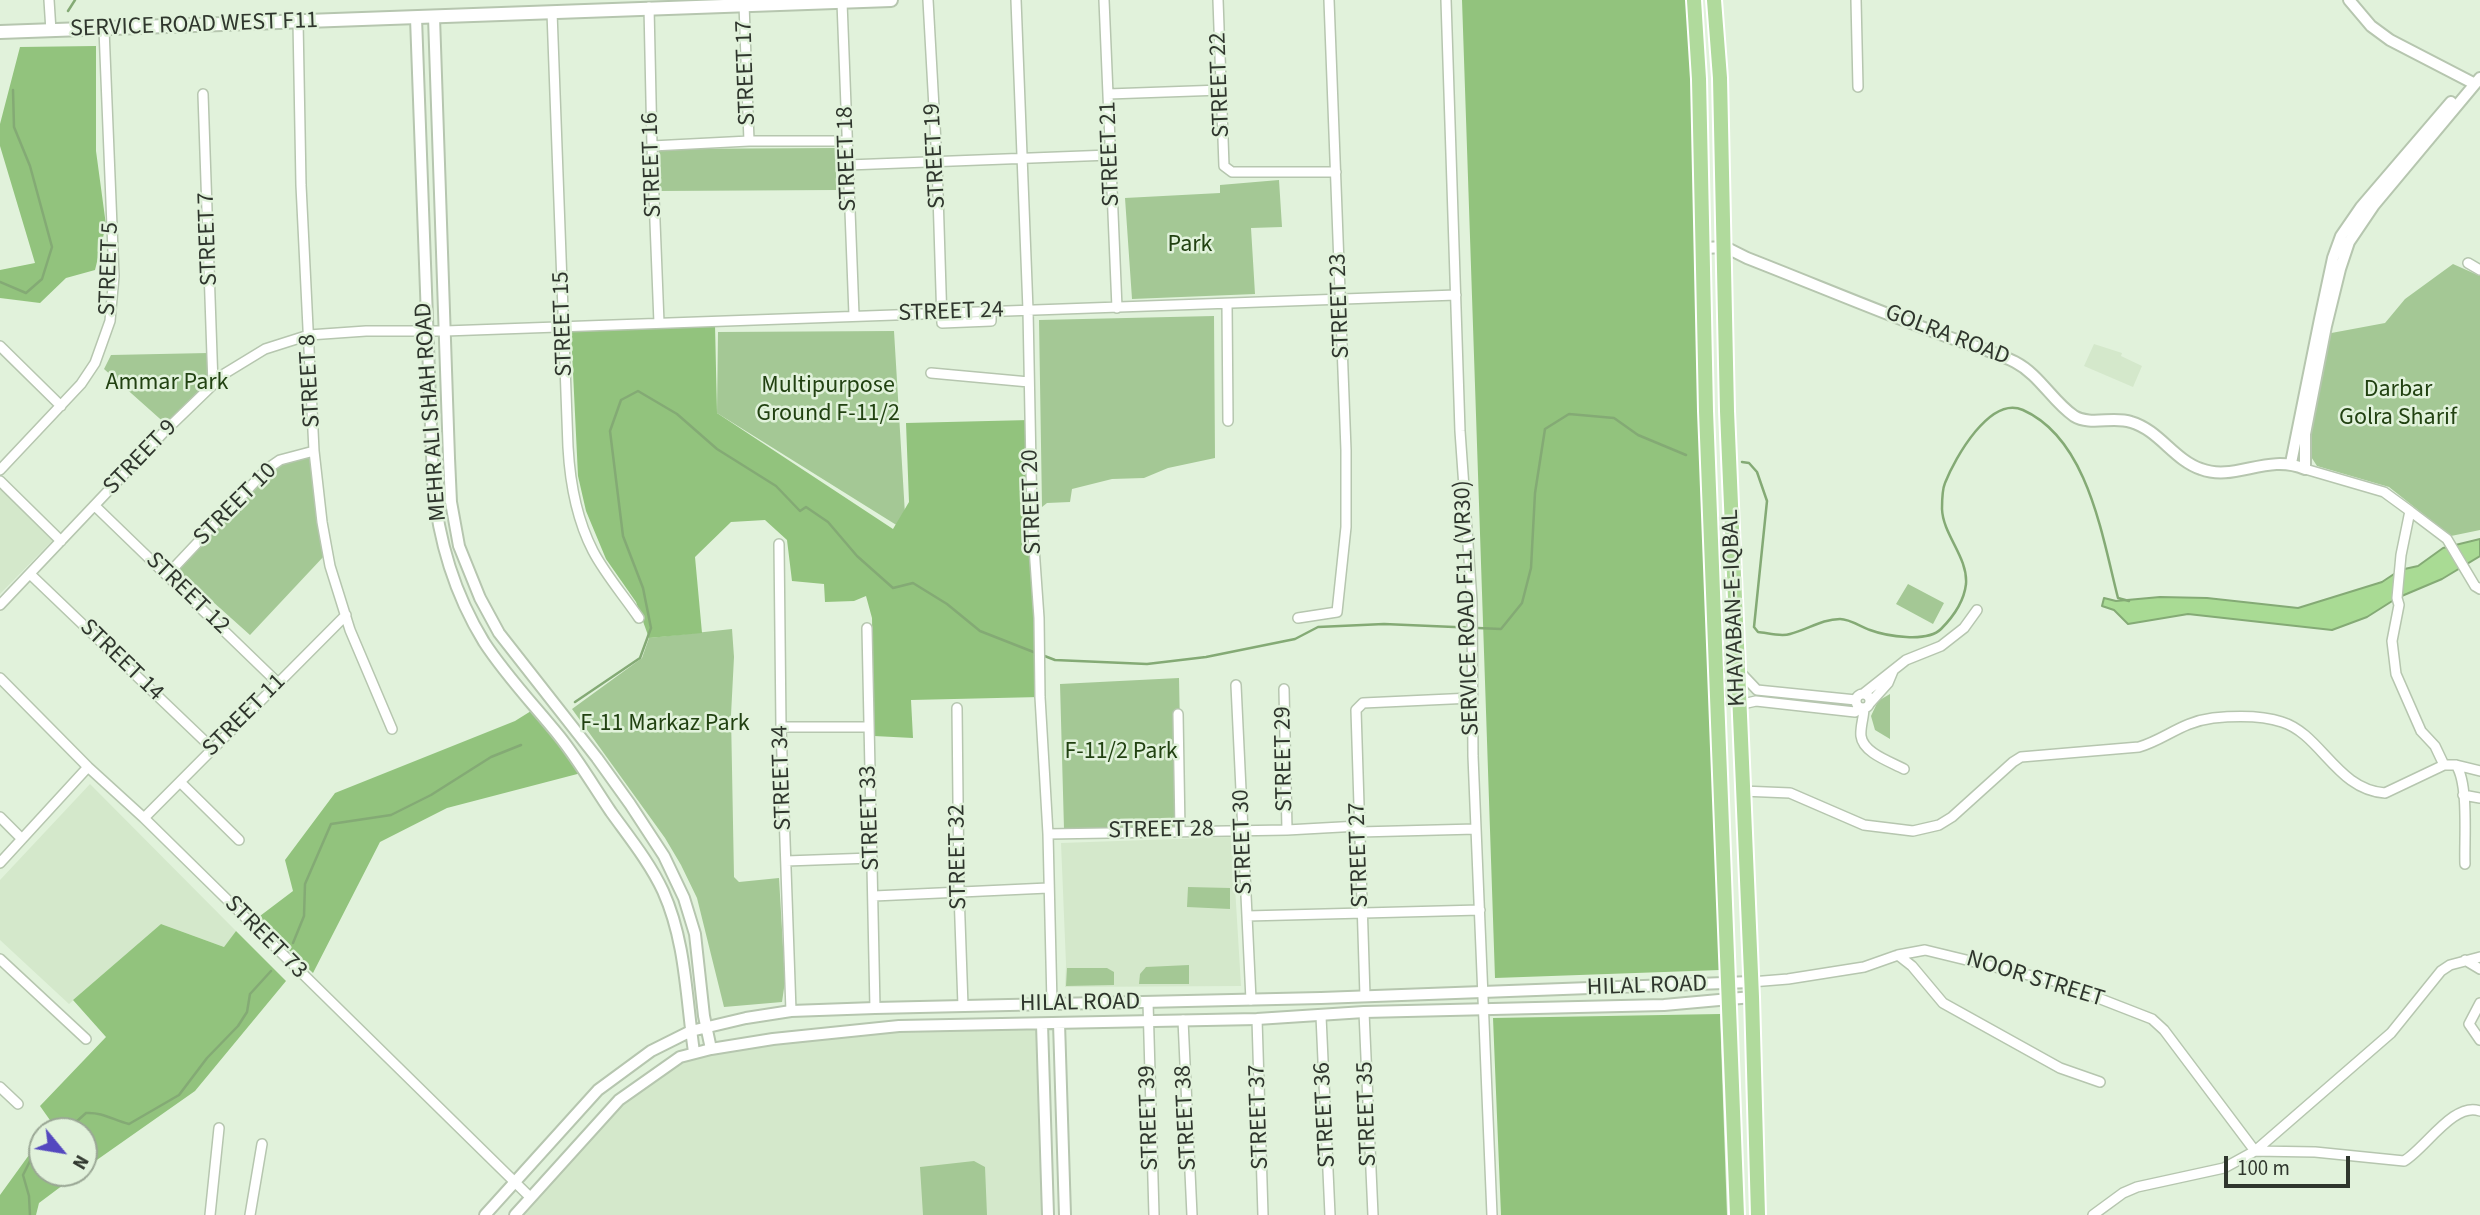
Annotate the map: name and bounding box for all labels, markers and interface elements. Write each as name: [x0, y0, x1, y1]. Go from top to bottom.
street label: SERVICE ROAD WEST F11: [69, 7, 319, 45]
street label: STREET 17: [731, 20, 763, 126]
street label: STREET 22: [1205, 32, 1237, 138]
street label: STREET 21: [1095, 101, 1127, 207]
street label: STREET 19: [919, 102, 953, 210]
street label: STREET 18: [832, 106, 864, 212]
street label: STREET 16: [637, 112, 669, 218]
street label: STREET 7: [193, 192, 225, 286]
street label: STREET 5: [94, 222, 126, 316]
park label: Park: [1168, 232, 1212, 260]
street label: STREET 23: [1325, 253, 1357, 359]
street label: STREET 15: [548, 271, 580, 377]
street label: STREET 24: [898, 297, 1004, 329]
street label: GOLRA ROAD: [1881, 299, 2013, 373]
street label: MEHR ALI SHAH ROAD: [410, 302, 454, 522]
street label: STREET 8: [294, 333, 328, 429]
park label: Ammar Park: [106, 370, 228, 398]
park label: Multipurpose Ground F-11/2: [756, 373, 900, 429]
park label: Darbar Golra Sharif: [2339, 377, 2457, 433]
street label: STREET 9: [98, 414, 184, 502]
street label: STREET 20: [1017, 449, 1049, 555]
street label: STREET 10: [188, 457, 284, 553]
street label: SERVICE ROAD F11 (VR30): [1449, 480, 1487, 736]
street label: KHAYABAN-E-IQBAL: [1717, 509, 1753, 707]
street label: STREET 12: [139, 547, 235, 641]
street label: STREET 14: [73, 614, 169, 708]
street label: STREET 11: [197, 668, 293, 764]
street label: STREET 29: [1270, 706, 1300, 812]
park label: F-11 Markaz Park: [580, 711, 750, 739]
street label: STREET 34: [767, 725, 799, 831]
park label: F-11/2 Park: [1064, 739, 1178, 767]
street label: STREET 33: [855, 765, 887, 871]
street label: STREET 30: [1228, 789, 1260, 895]
street label: STREET 27: [1344, 802, 1376, 908]
street label: STREET 32: [944, 804, 974, 910]
street label: STREET 28: [1108, 816, 1214, 846]
street label: STREET 73: [217, 890, 313, 986]
street label: NOOR STREET: [1962, 945, 2108, 1015]
street label: HILAL ROAD: [1586, 971, 1708, 1003]
street label: HILAL ROAD: [1020, 989, 1140, 1019]
street label: STREET 36: [1309, 1061, 1343, 1169]
street label: STREET 35: [1352, 1061, 1384, 1167]
street label: STREET 38: [1170, 1064, 1204, 1172]
street label: STREET 37: [1244, 1064, 1276, 1170]
street label: STREET 39: [1134, 1065, 1166, 1171]
north arrow: [28, 1117, 98, 1187]
scale bar: [2228, 1142, 2354, 1186]
text: N: [65, 1150, 95, 1174]
text: 100 m: [2237, 1153, 2290, 1183]

